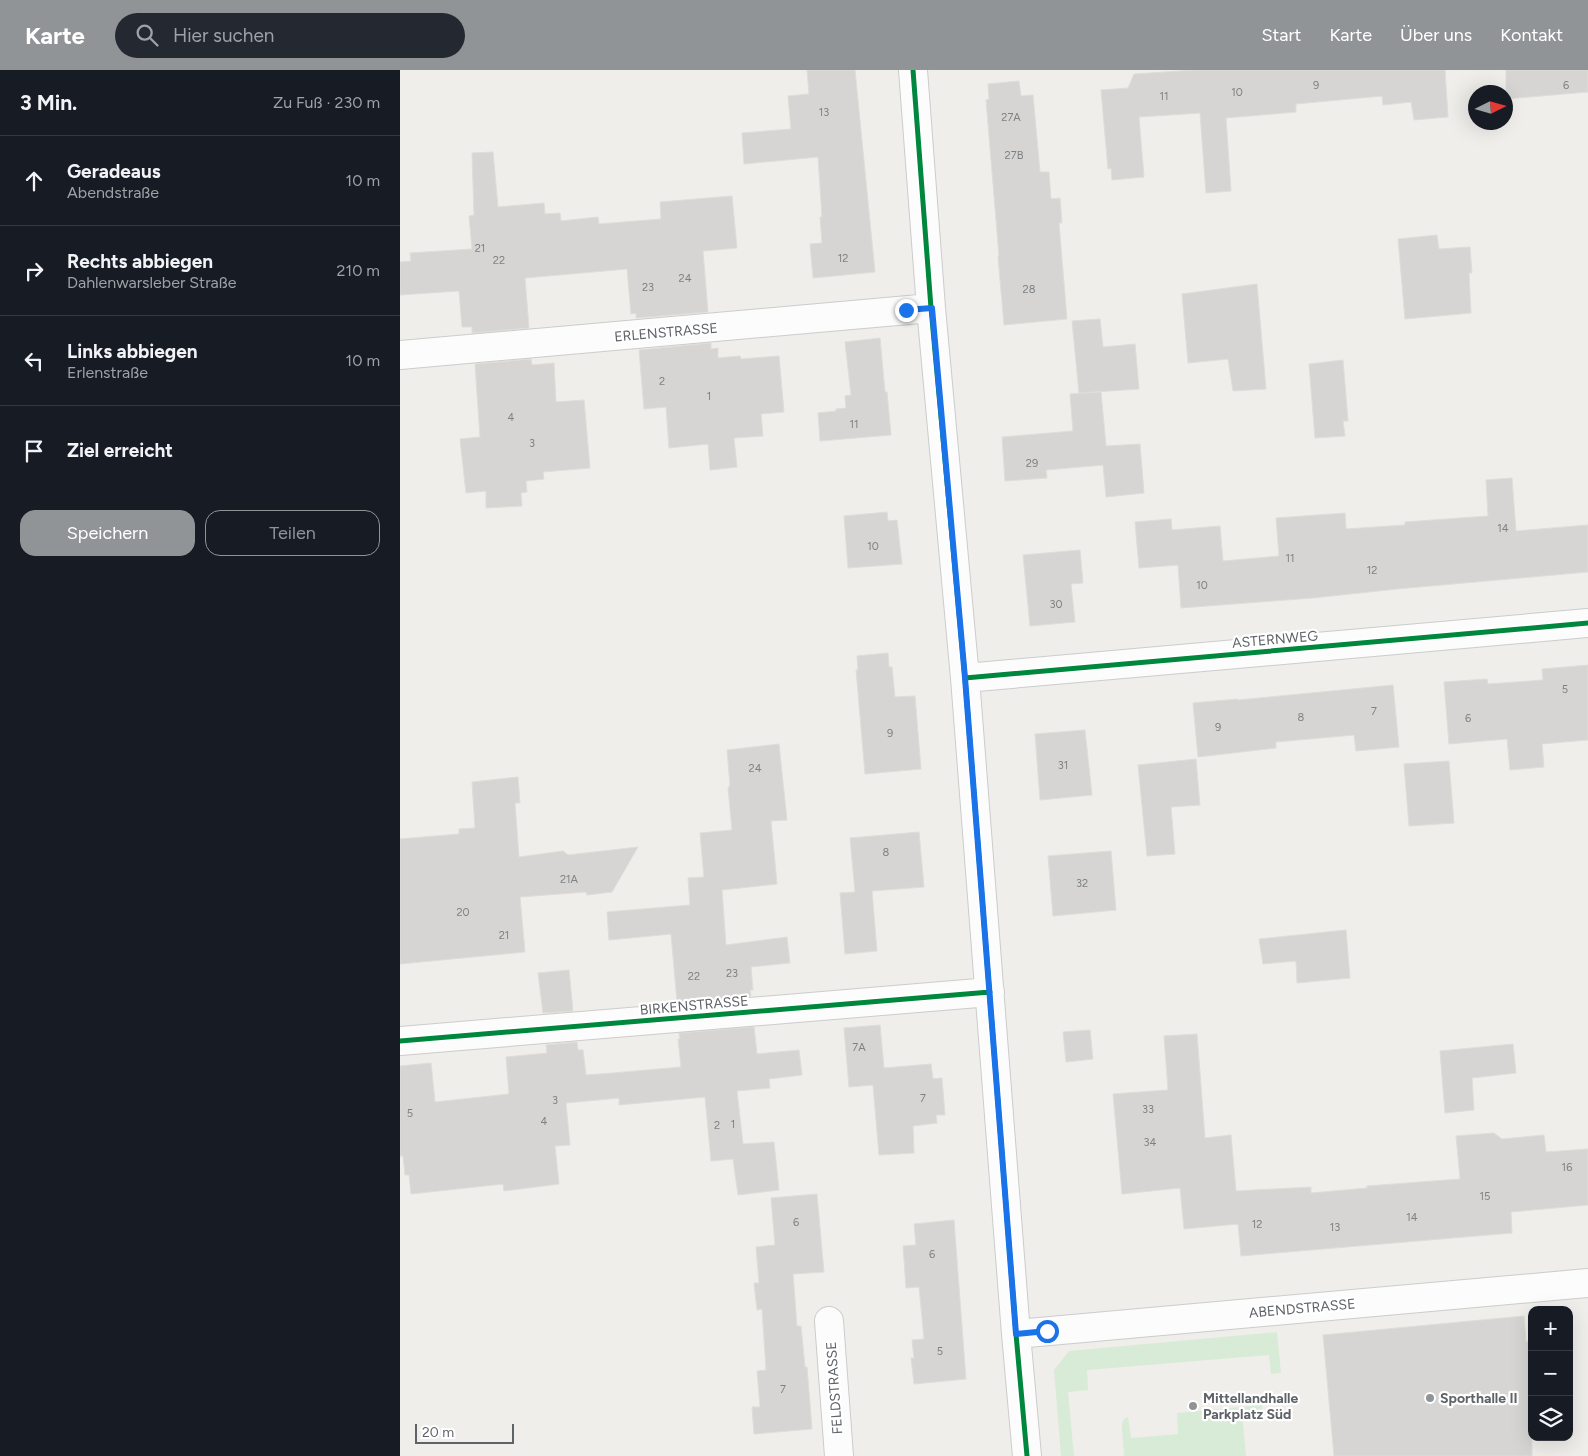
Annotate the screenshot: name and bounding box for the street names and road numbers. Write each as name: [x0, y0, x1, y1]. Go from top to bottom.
street label: ERLENSTRASSE: [614, 320, 718, 345]
street label: ASTERNWEG: [1231, 627, 1319, 652]
street label: BIRKENSTRASSE: [639, 992, 749, 1019]
street label: ABENDSTRASSE: [1248, 1295, 1356, 1322]
street label: FELDSTRASSE: [823, 1341, 846, 1435]

